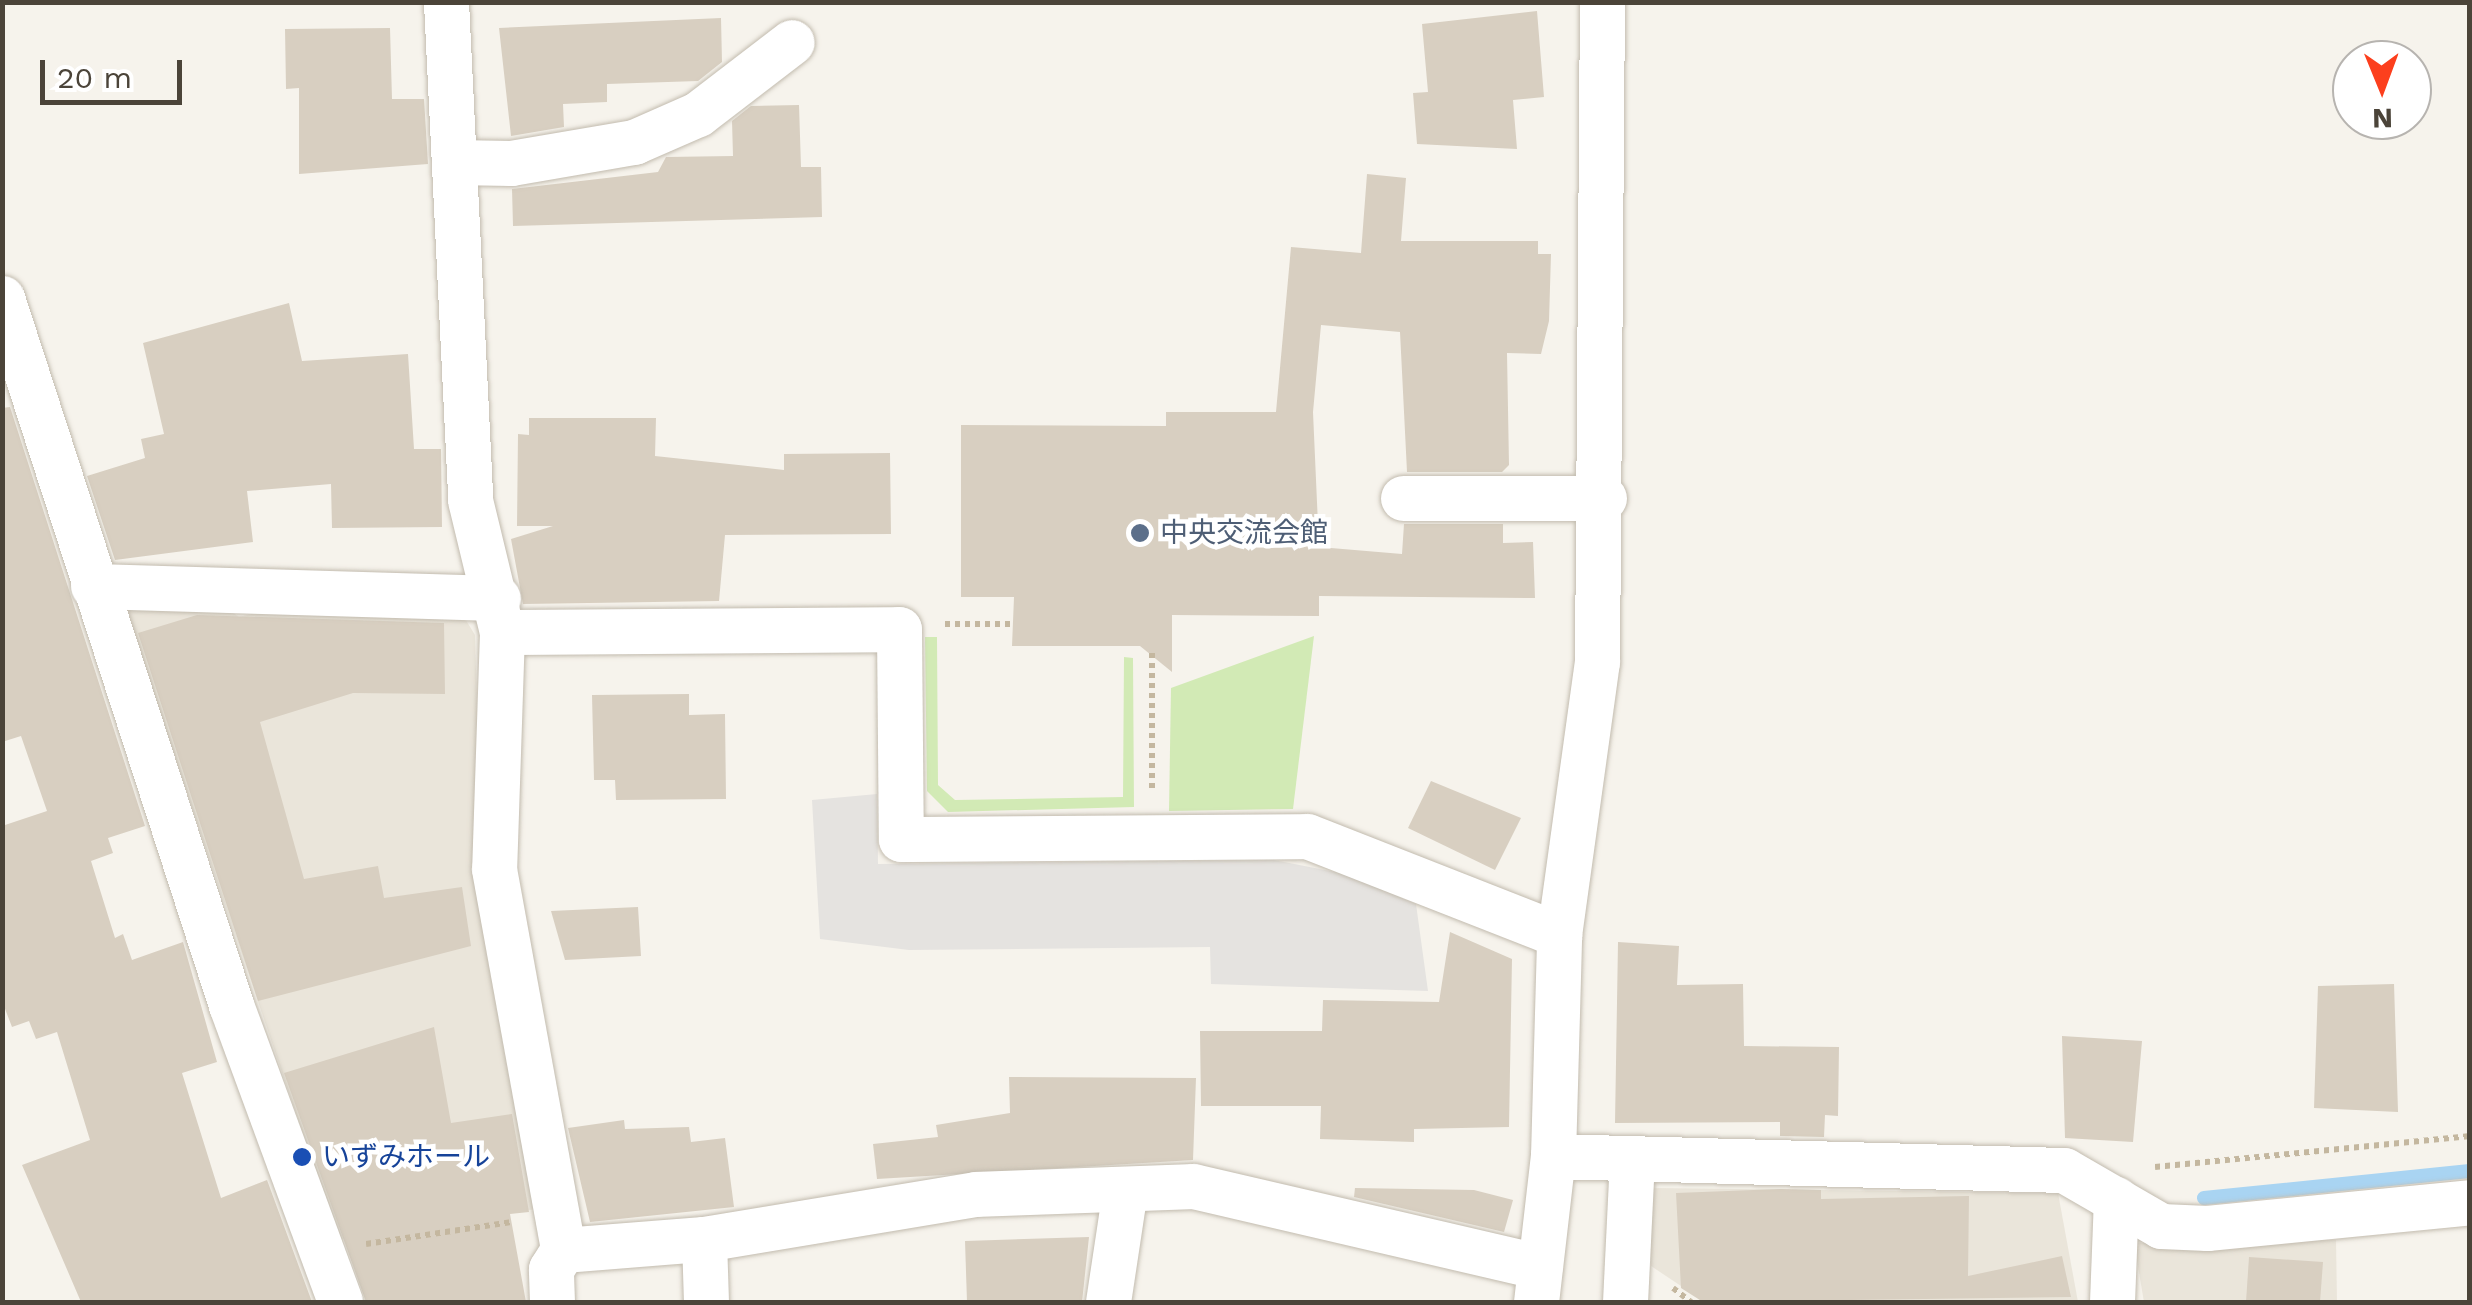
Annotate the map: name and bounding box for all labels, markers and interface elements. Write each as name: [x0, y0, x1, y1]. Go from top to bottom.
scale bar: [45, 40, 188, 102]
north arrow: [2332, 40, 2432, 140]
text: 20 m: [57, 60, 132, 95]
text: N: [2372, 102, 2393, 135]
place label: 中央交流会館: [1160, 516, 1328, 550]
marker: 中央交流会館: [1129, 522, 1151, 544]
place label: いずみホール: [322, 1140, 490, 1174]
marker: いずみホール: [291, 1146, 313, 1168]

